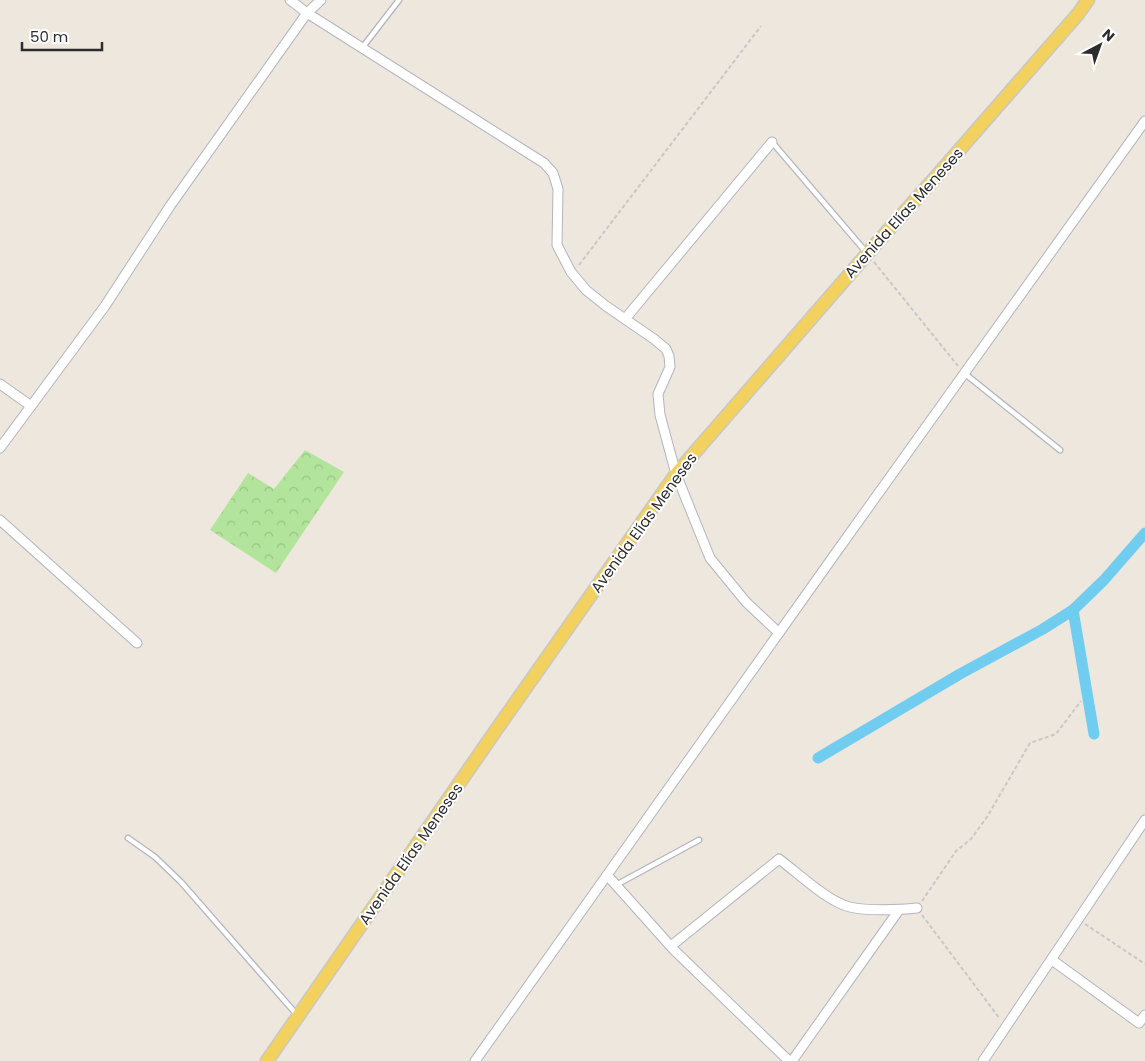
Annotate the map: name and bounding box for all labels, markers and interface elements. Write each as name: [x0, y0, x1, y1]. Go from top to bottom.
scale bar: [22, 20, 102, 52]
north arrow: [1075, 20, 1125, 70]
text: N: [1098, 24, 1119, 46]
text: 50 m: [30, 26, 68, 47]
street label: Avenida Elías Meneses: [839, 143, 968, 282]
street label: Avenida Elías Meneses: [586, 448, 702, 597]
street label: Avenida Elías Meneses: [354, 779, 468, 929]

